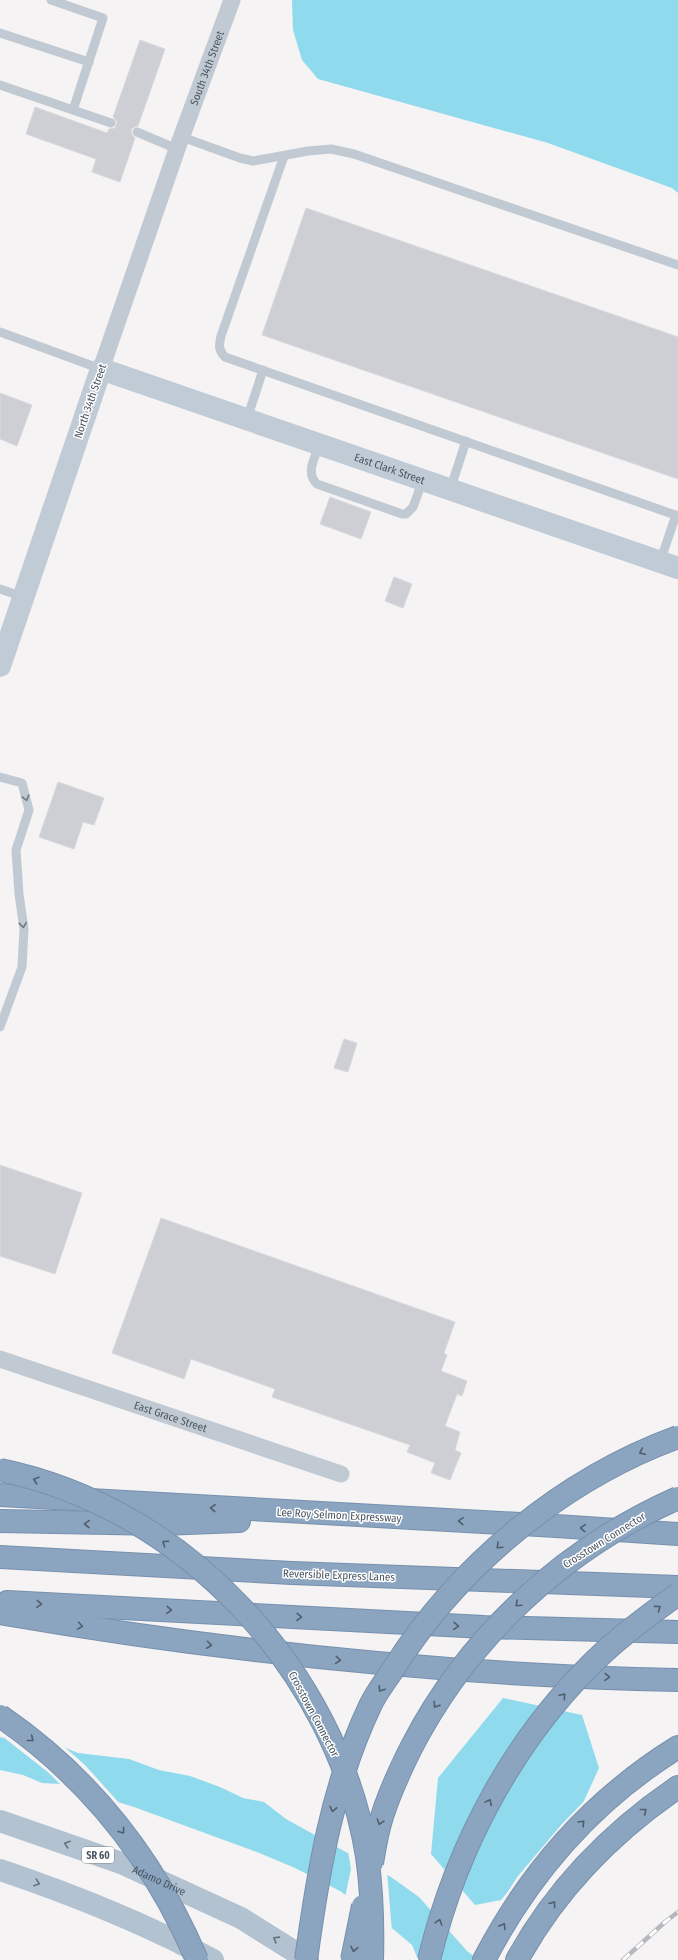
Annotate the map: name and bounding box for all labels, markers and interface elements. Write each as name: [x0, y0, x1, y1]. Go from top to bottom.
street label: South 34th Street: [188, 29, 227, 107]
street label: North 34th Street: [72, 362, 109, 440]
street label: East Clark Street: [353, 451, 427, 487]
one-way arrow: [22, 795, 30, 802]
one-way arrow: [19, 922, 28, 928]
street label: East Grace Street: [132, 1399, 209, 1435]
one-way arrow: [639, 1447, 646, 1455]
one-way arrow: [33, 1476, 40, 1485]
one-way arrow: [210, 1503, 216, 1512]
street label: Lee Roy Selmon Expressway: [276, 1506, 402, 1525]
street label: Crosstown Connector: [561, 1510, 648, 1571]
one-way arrow: [458, 1517, 464, 1525]
one-way arrow: [84, 1520, 90, 1528]
one-way arrow: [580, 1523, 586, 1532]
one-way arrow: [162, 1540, 169, 1548]
one-way arrow: [496, 1541, 504, 1549]
street label: Reversible Express Lanes: [283, 1567, 396, 1584]
one-way arrow: [36, 1599, 42, 1608]
one-way arrow: [515, 1600, 523, 1607]
one-way arrow: [166, 1606, 172, 1615]
one-way arrow: [654, 1606, 661, 1613]
one-way arrow: [296, 1613, 302, 1622]
one-way arrow: [77, 1621, 83, 1630]
one-way arrow: [453, 1621, 459, 1630]
one-way arrow: [206, 1640, 212, 1649]
one-way arrow: [335, 1656, 341, 1665]
street label: Crosstown Connector: [286, 1669, 342, 1759]
one-way arrow: [604, 1673, 610, 1681]
one-way arrow: [378, 1685, 385, 1692]
one-way arrow: [558, 1693, 565, 1701]
one-way arrow: [433, 1701, 441, 1708]
one-way arrow: [27, 1735, 34, 1742]
one-way arrow: [484, 1799, 491, 1807]
one-way arrow: [329, 1806, 337, 1812]
one-way arrow: [639, 1809, 647, 1816]
one-way arrow: [377, 1818, 385, 1825]
one-way arrow: [577, 1820, 585, 1828]
one-way arrow: [117, 1827, 124, 1834]
one-way arrow: [63, 1841, 70, 1849]
road number: SR 60: [82, 1847, 114, 1863]
street label: Adamo Drive: [130, 1863, 188, 1899]
one-way arrow: [33, 1878, 40, 1886]
one-way arrow: [548, 1901, 555, 1908]
one-way arrow: [434, 1919, 443, 1926]
one-way arrow: [498, 1923, 505, 1930]
one-way arrow: [273, 1936, 280, 1943]
one-way arrow: [351, 1946, 359, 1952]

